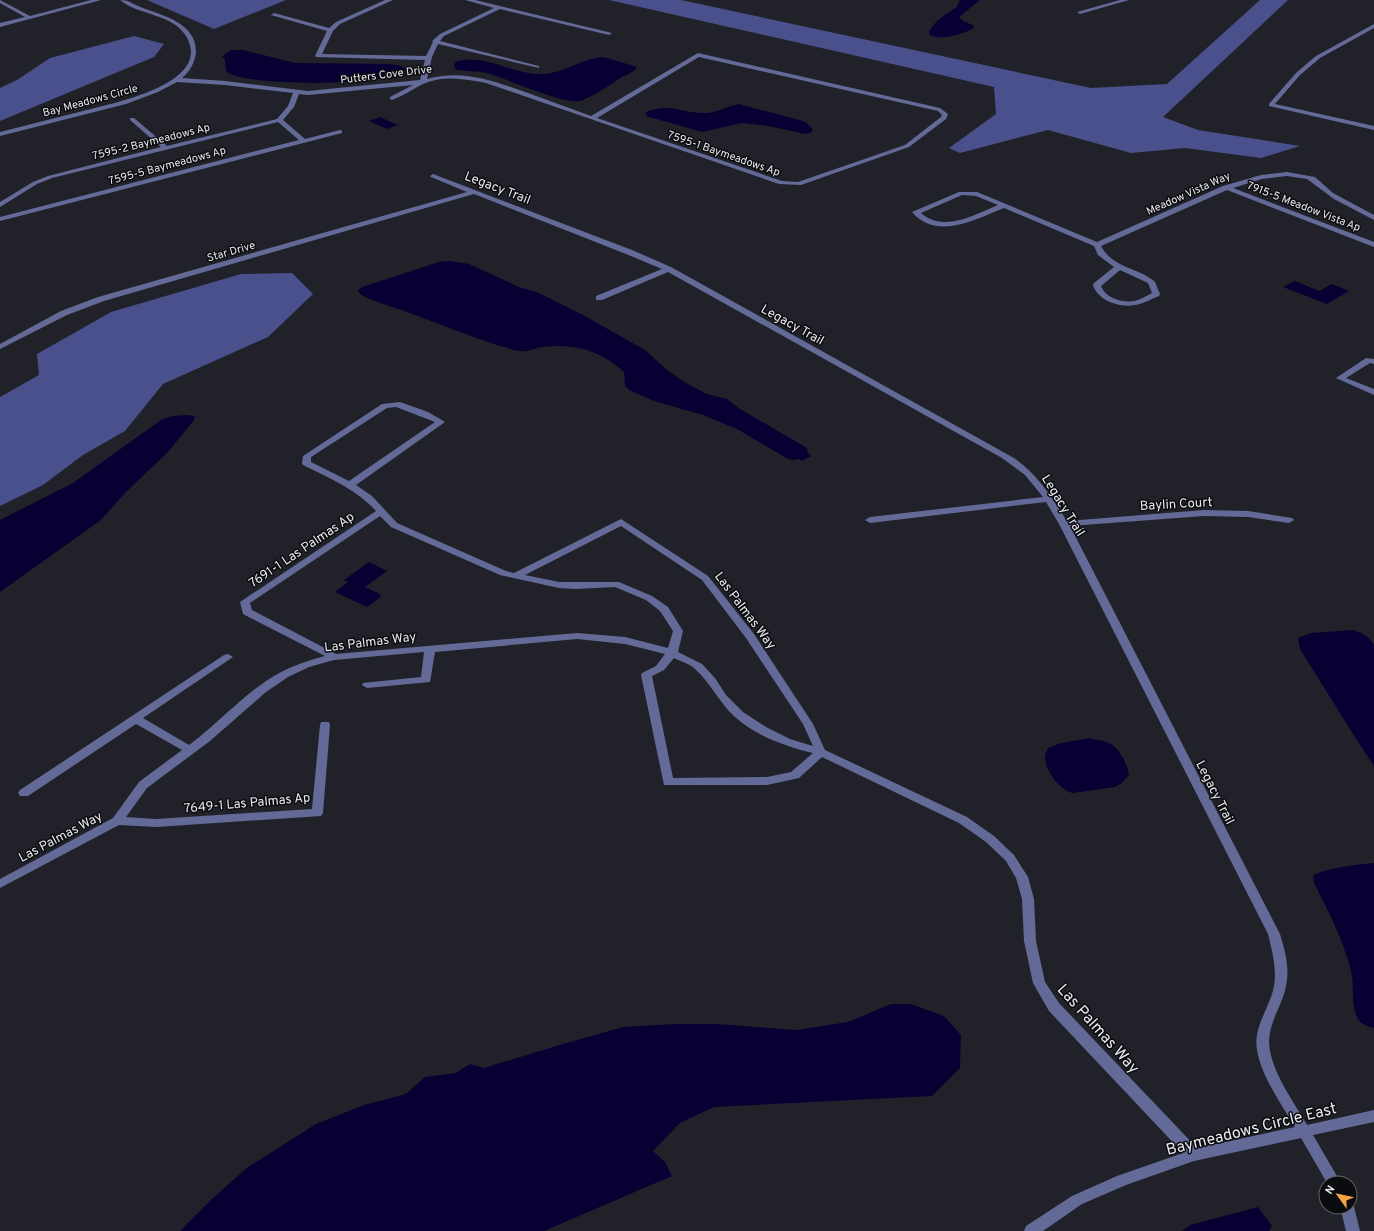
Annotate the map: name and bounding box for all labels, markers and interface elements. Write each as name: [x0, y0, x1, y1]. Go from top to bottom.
street label: Putters Cove Drive: [339, 62, 433, 88]
street label: Bay Meadows Circle: [41, 81, 140, 120]
street label: 7595-2 Baymeadows Ap: [91, 121, 212, 163]
street label: 7595-1 Baymeadows Ap: [665, 128, 782, 180]
street label: 7595-5 Baymeadows Ap: [107, 144, 228, 188]
street label: Legacy Trail: [462, 169, 533, 209]
street label: Meadow Vista Way: [1144, 169, 1233, 219]
street label: 7915-5 Meadow Vista Ap: [1245, 179, 1362, 235]
street label: Star Drive: [206, 238, 257, 265]
street label: Legacy Trail: [758, 302, 826, 350]
street label: Legacy Trail: [1037, 472, 1088, 540]
street label: Baylin Court: [1139, 495, 1213, 515]
street label: 7691-1 Las Palmas Ap: [246, 509, 358, 592]
street label: Las Palmas Way: [710, 569, 779, 653]
street label: Las Palmas Way: [323, 629, 417, 657]
street label: Legacy Trail: [1191, 758, 1237, 828]
street label: 7649-1 Las Palmas Ap: [183, 790, 311, 817]
street label: Las Palmas Way: [16, 809, 106, 867]
street label: Las Palmas Way: [1052, 980, 1143, 1078]
street label: Baymeadows Circle East: [1164, 1099, 1339, 1161]
north arrow: [1318, 1175, 1358, 1215]
text: N: [1322, 1183, 1338, 1197]

